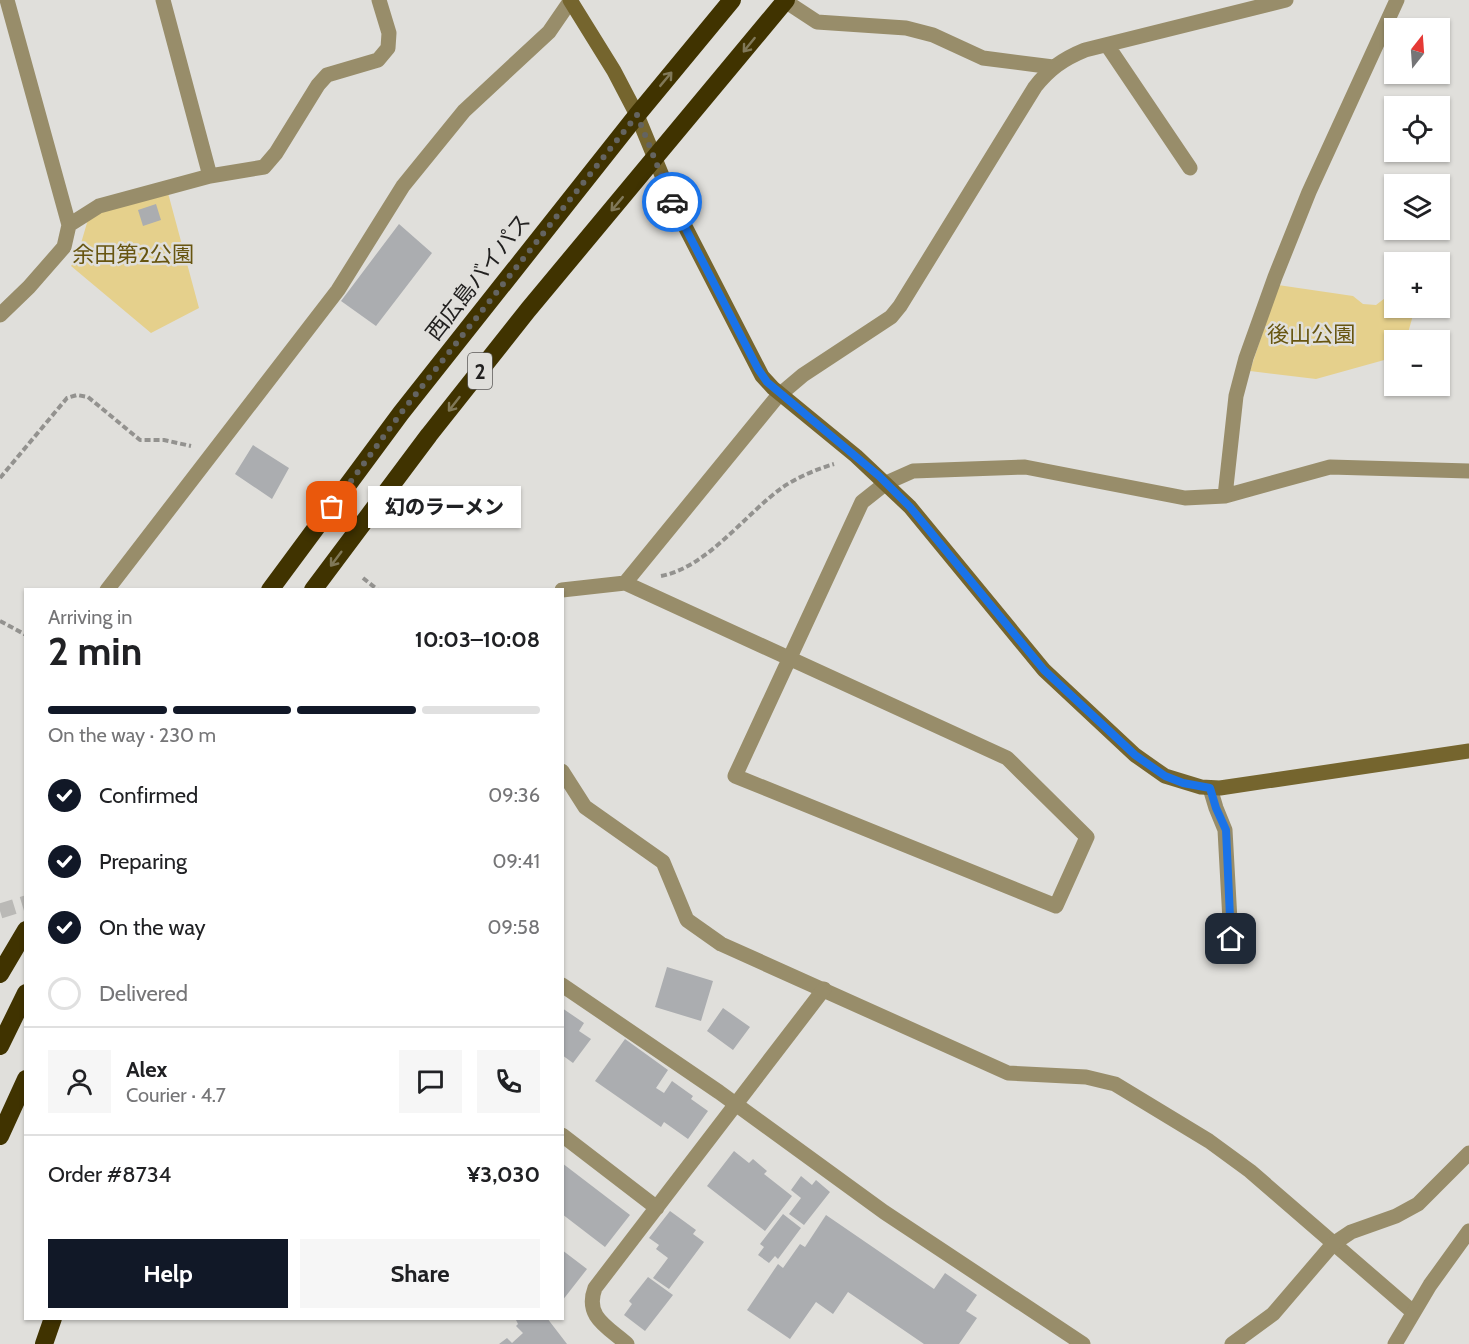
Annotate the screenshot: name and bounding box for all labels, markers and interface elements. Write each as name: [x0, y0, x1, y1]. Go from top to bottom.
north arrow: [1384, 18, 1450, 84]
map controls: [1384, 18, 1450, 396]
one-way arrow: [742, 37, 756, 52]
one-way arrow: [660, 71, 673, 87]
button: locate: [1384, 96, 1450, 162]
courier: [642, 172, 702, 232]
button: layers: [1384, 174, 1450, 240]
icon: car: [656, 186, 689, 219]
one-way arrow: [611, 196, 624, 212]
street label: 西広島バイパス: [420, 208, 536, 346]
park label: 余田第2公園: [72, 241, 194, 268]
button: +: [1384, 252, 1450, 318]
park label: 後山公園: [1267, 321, 1355, 348]
button: −: [1384, 330, 1450, 396]
road number: 2: [468, 353, 492, 389]
one-way arrow: [447, 396, 460, 412]
pin: [306, 481, 357, 532]
callout: 幻のラーメン: [368, 486, 521, 528]
icon: bag: [315, 490, 348, 523]
text: 幻のラーメン: [385, 495, 504, 519]
one-way arrow: [330, 551, 342, 567]
text: Arriving in: [48, 605, 132, 629]
text: 10:03–10:08: [415, 626, 540, 653]
text: 2 min: [48, 627, 142, 675]
text: On the way · 230 m: [48, 723, 216, 747]
icon: check: [48, 779, 81, 812]
text: Confirmed: [99, 782, 198, 809]
text: 09:36: [488, 783, 540, 807]
icon: check: [48, 845, 81, 878]
text: Preparing: [99, 848, 187, 875]
text: 09:41: [492, 849, 540, 873]
icon: check: [48, 911, 81, 944]
pin: [1205, 913, 1256, 964]
text: On the way: [99, 914, 206, 941]
text: 09:58: [488, 915, 540, 939]
icon: home: [1214, 922, 1247, 955]
text: Delivered: [99, 980, 188, 1007]
button: person: [48, 1050, 111, 1113]
button: chat: [399, 1050, 462, 1113]
button: phone: [477, 1050, 540, 1113]
text: Alex: [126, 1056, 167, 1083]
text: Courier · 4.7: [126, 1083, 226, 1107]
text: Order #8734: [48, 1161, 171, 1188]
text: ¥3,030: [467, 1161, 540, 1188]
button: Help: [48, 1239, 288, 1308]
button: Share: [300, 1239, 540, 1308]

